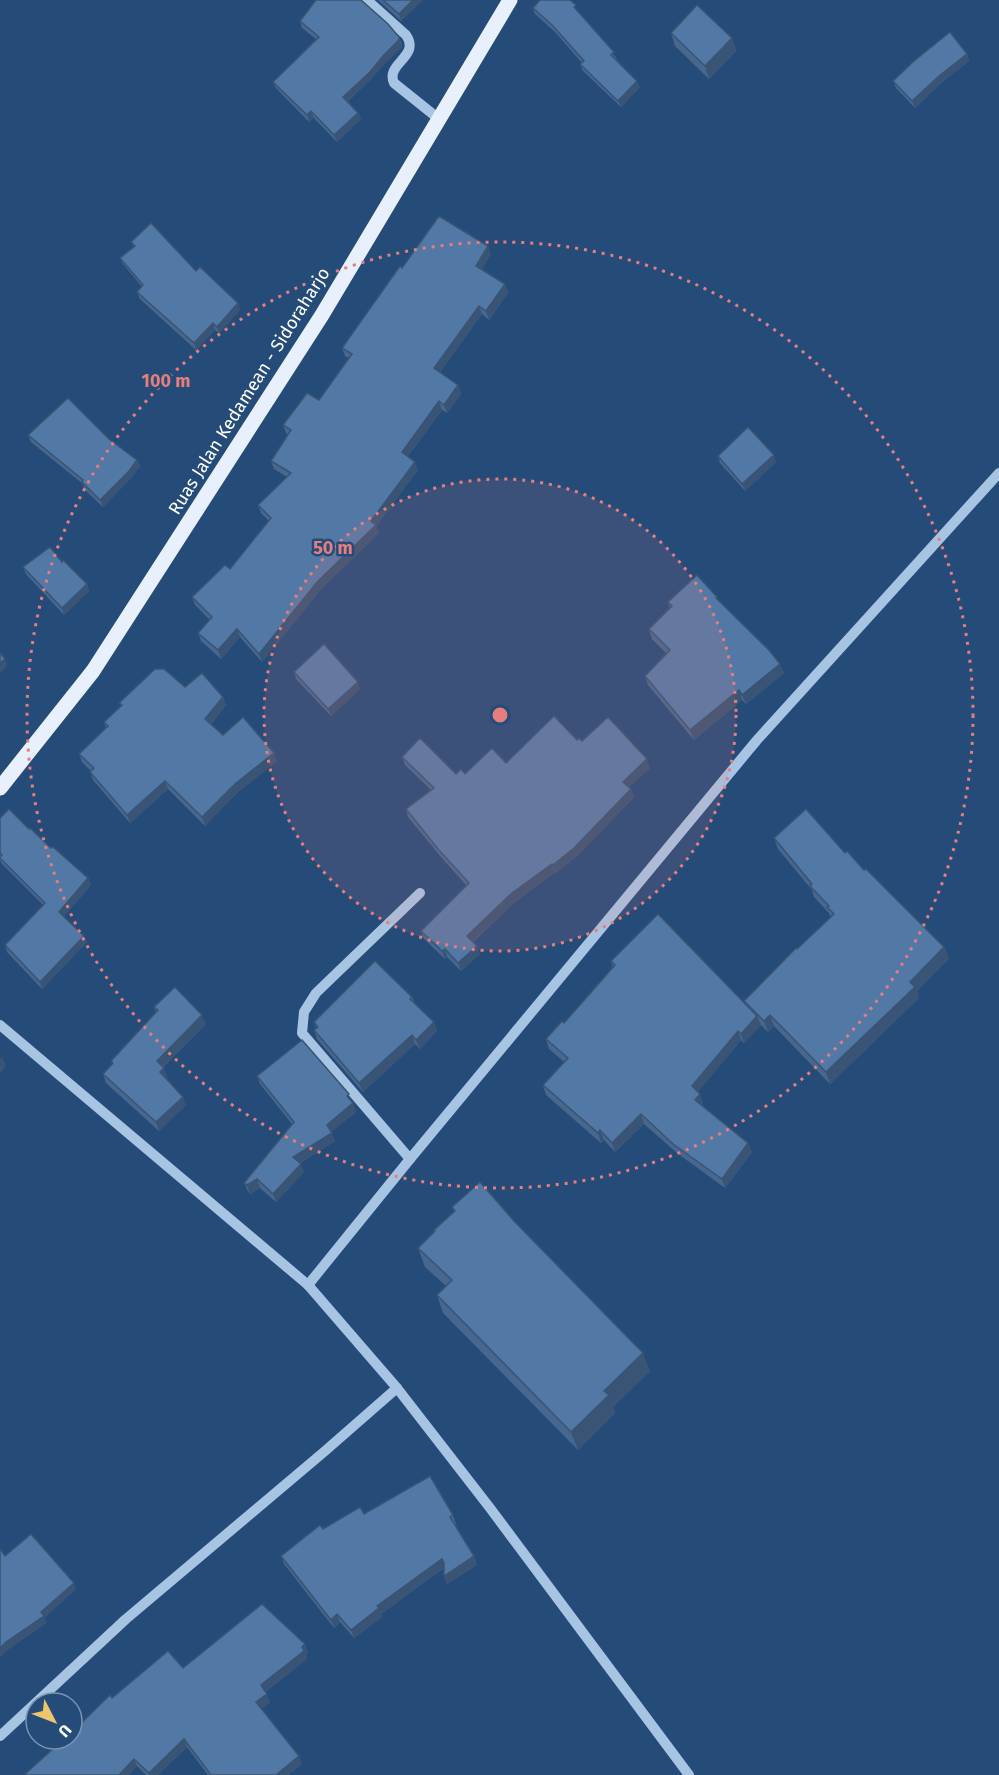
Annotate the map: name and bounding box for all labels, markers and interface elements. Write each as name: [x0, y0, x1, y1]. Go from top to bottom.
street label: Ruas Jalan Kedamean - Sidoraharjo: [164, 263, 334, 519]
text: 100 m: [142, 370, 190, 392]
text: 50 m: [313, 537, 353, 559]
centre of rings: [490, 705, 510, 725]
north arrow: [24, 1691, 84, 1751]
text: U: [54, 1720, 75, 1741]

